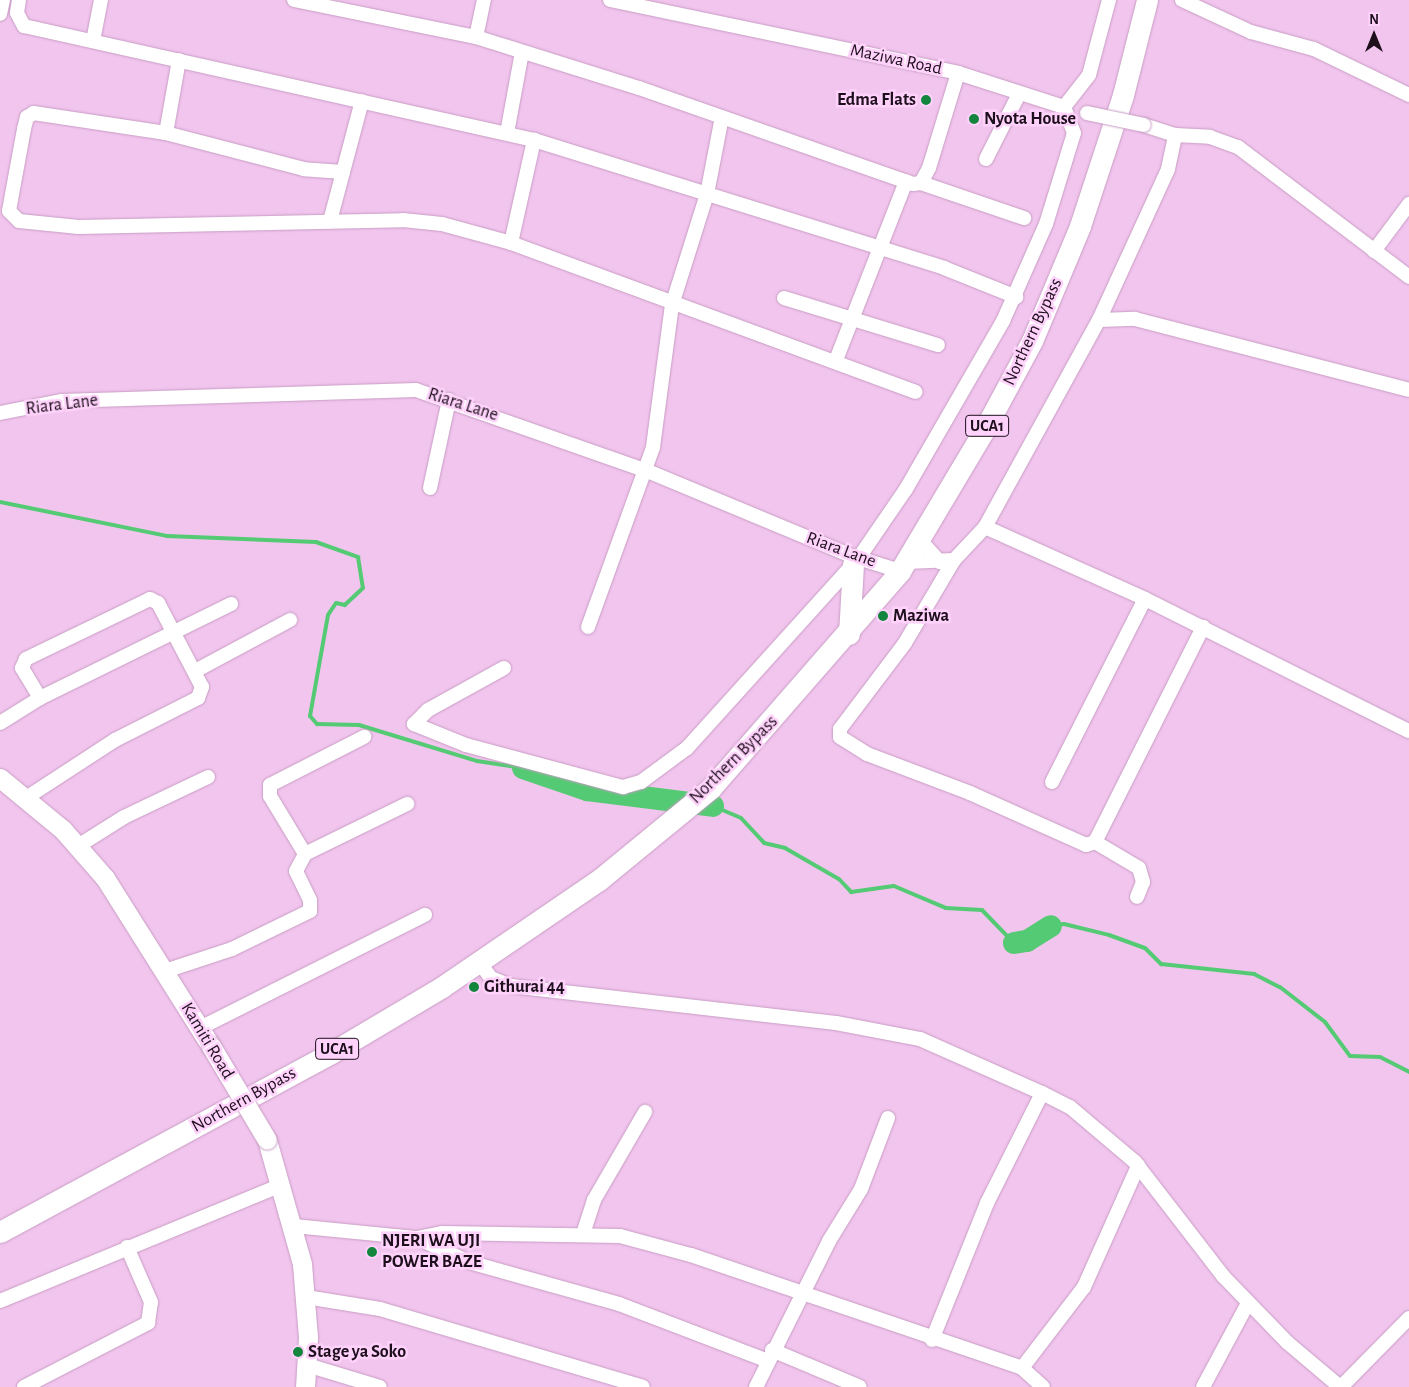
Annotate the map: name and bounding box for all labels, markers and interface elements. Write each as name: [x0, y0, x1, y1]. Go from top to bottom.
north arrow: [1349, 10, 1399, 60]
text: N: [1369, 13, 1379, 27]
street label: Maziwa Road: [848, 40, 944, 80]
place label: Edma Flats: [837, 89, 916, 111]
marker: Edma Flats: [920, 94, 932, 106]
place label: Nyota House: [984, 108, 1076, 130]
marker: Nyota House: [968, 113, 980, 125]
street label: Northern Bypass: [999, 275, 1067, 389]
street label: Riara Lane: [425, 384, 501, 426]
street label: Riara Lane: [25, 390, 99, 420]
road number: UCA1: [964, 412, 1010, 440]
street label: Riara Lane: [803, 527, 879, 573]
place label: Maziwa: [893, 605, 949, 627]
marker: Maziwa: [877, 610, 889, 622]
street label: Northern Bypass: [685, 711, 783, 809]
place label: Githurai 44: [484, 976, 565, 998]
marker: Githurai 44: [468, 981, 480, 993]
street label: Kamiti Road: [176, 999, 238, 1083]
road number: UCA1: [314, 1036, 360, 1062]
street label: Northern Bypass: [188, 1062, 300, 1138]
place label: NJERI WA UJI POWER BAZE: [382, 1231, 482, 1274]
marker: NJERI WA UJI POWER BAZE: [366, 1246, 378, 1258]
place label: Stage ya Soko: [308, 1341, 406, 1363]
marker: Stage ya Soko: [292, 1346, 304, 1358]

